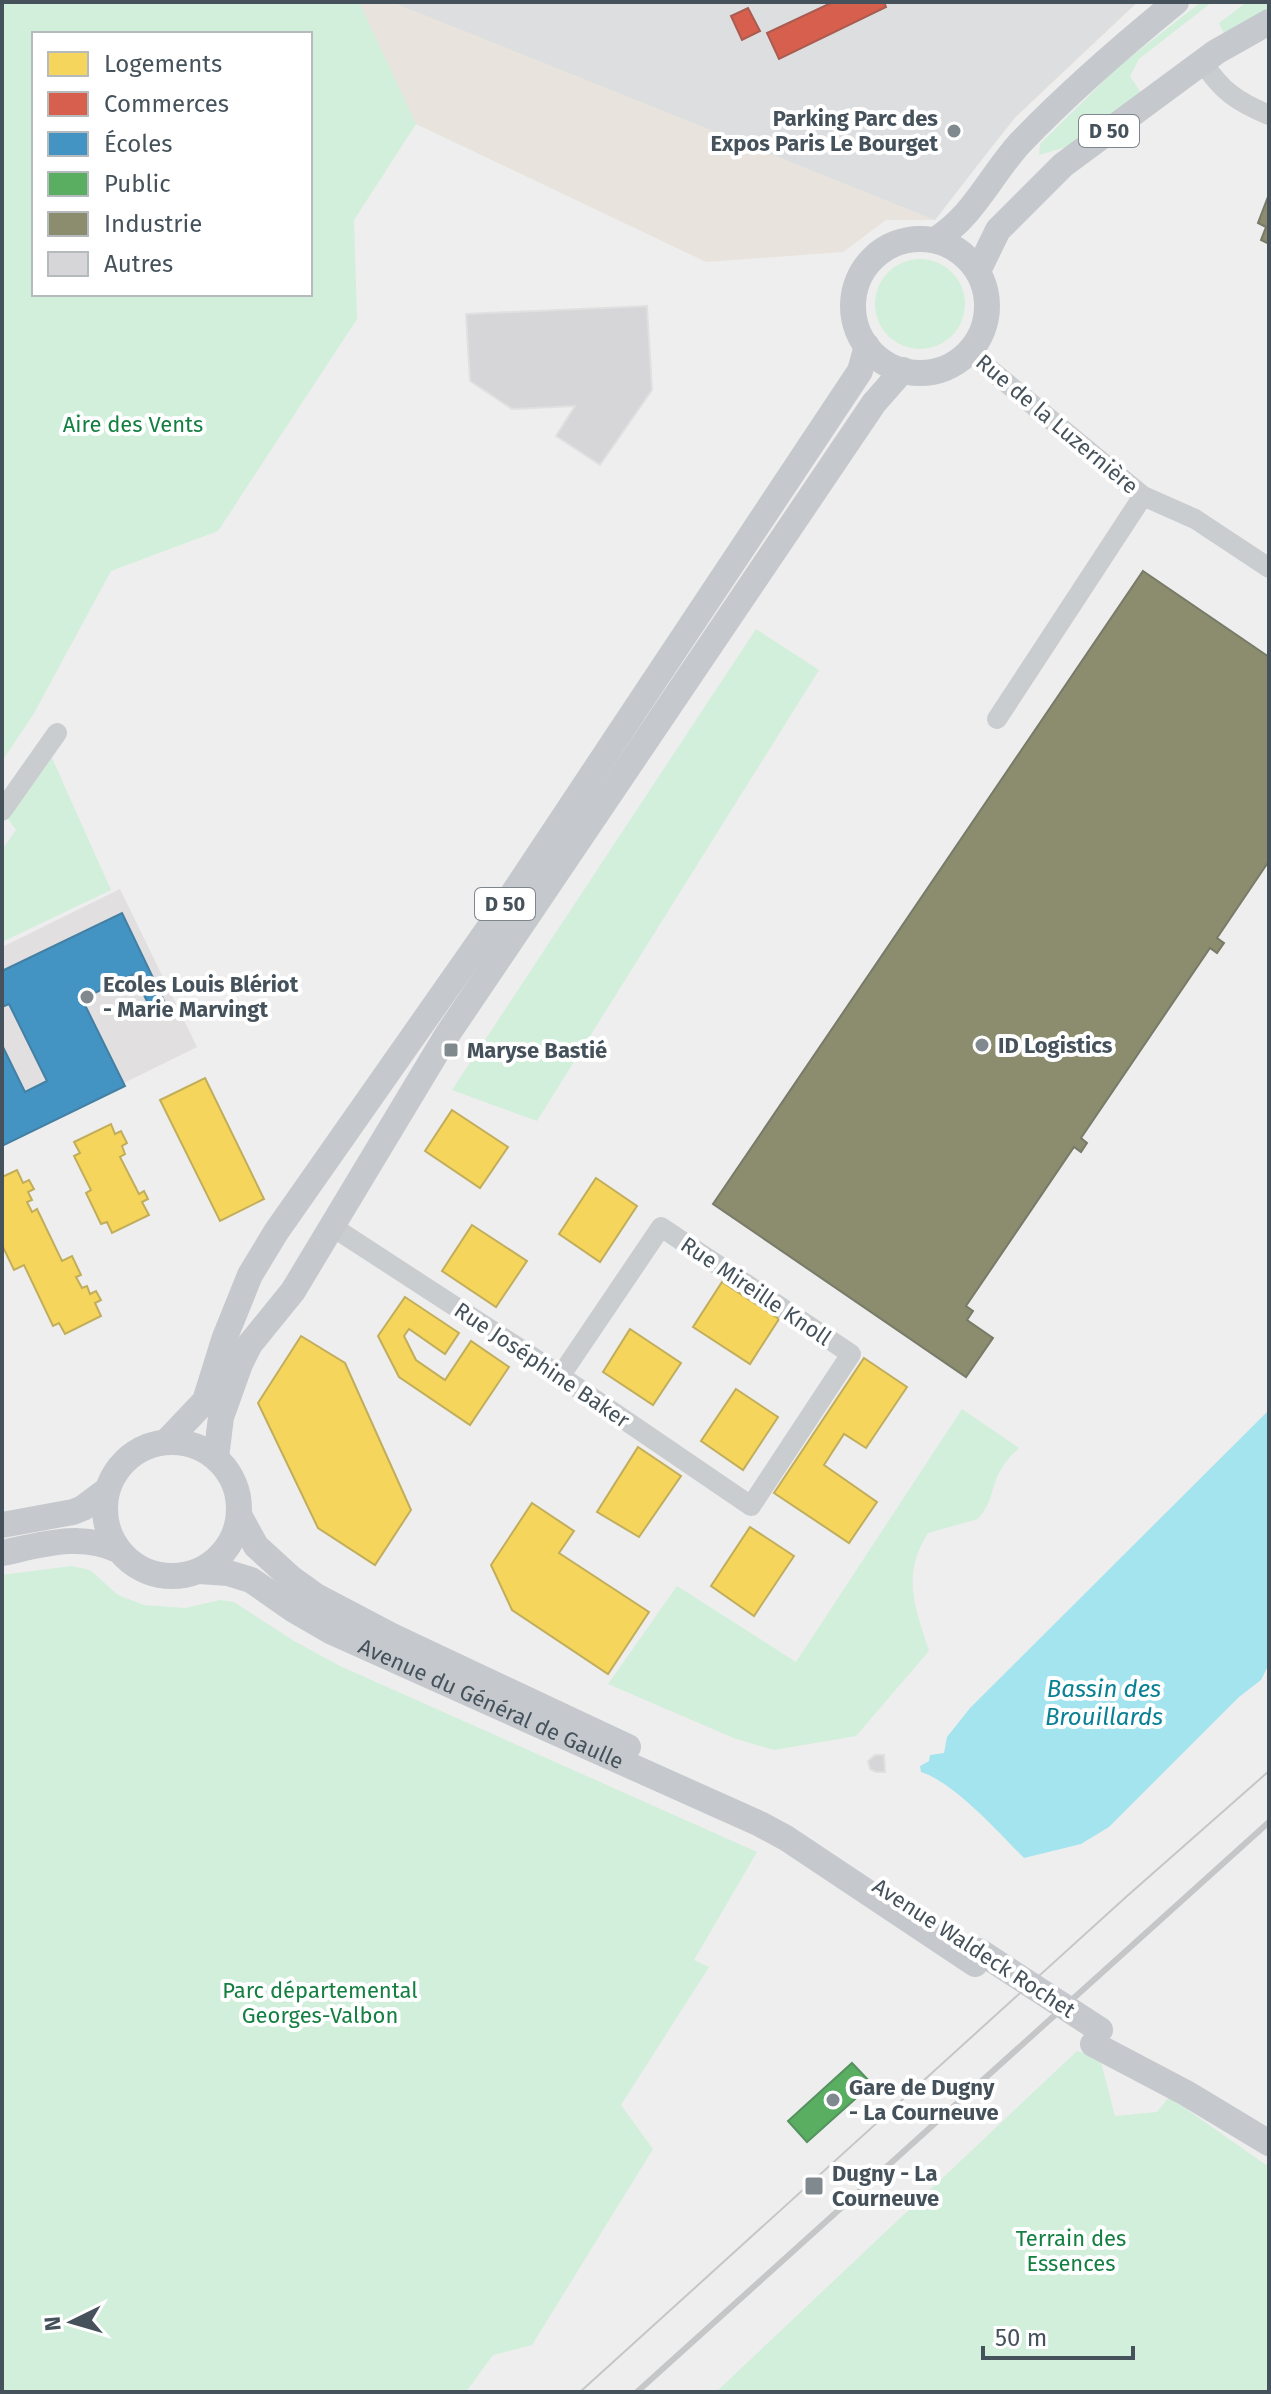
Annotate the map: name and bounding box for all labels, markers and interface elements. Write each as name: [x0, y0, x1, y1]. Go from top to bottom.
legend: [32, 32, 312, 296]
text: Logements: [104, 50, 222, 78]
text: Commerces: [104, 90, 229, 118]
place label: Parking Parc des Expos Paris Le Bourget: [710, 105, 938, 157]
road number: D 50: [1079, 115, 1139, 147]
marker: Parking Parc des Expos Paris Le Bourget: [945, 122, 963, 140]
text: Écoles: [104, 129, 173, 158]
text: Public: [104, 170, 171, 198]
text: Industrie: [104, 210, 202, 238]
text: Autres: [104, 250, 173, 278]
street label: Rue de la Luzernière: [970, 348, 1144, 500]
park label: Aire des Vents: [63, 411, 203, 438]
road number: D 50: [475, 888, 535, 920]
place label: Ecoles Louis Blériot - Marie Marvingt: [103, 971, 299, 1023]
marker: Ecoles Louis Blériot - Marie Marvingt: [78, 988, 96, 1006]
place label: ID Logistics: [998, 1032, 1113, 1059]
marker: ID Logistics: [973, 1036, 991, 1054]
place label: Maryse Bastié: [467, 1037, 607, 1064]
marker: Maryse Bastié: [442, 1041, 460, 1059]
street label: Rue Mireille Knoll: [676, 1231, 836, 1351]
street label: Rue Joséphine Baker: [449, 1296, 635, 1434]
street label: Avenue du Général de Gaulle: [354, 1632, 628, 1775]
water label: Bassin des Brouillards: [1045, 1675, 1163, 1731]
street label: Avenue Waldeck Rochet: [868, 1872, 1081, 2024]
park label: Parc départemental Georges-Valbon: [222, 1977, 418, 2029]
place label: Gare de Dugny - La Courneuve: [849, 2074, 999, 2126]
marker: Gare de Dugny - La Courneuve: [824, 2091, 842, 2109]
place label: Dugny - La Courneuve: [832, 2160, 939, 2212]
marker: Dugny - La Courneuve: [803, 2175, 825, 2197]
park label: Terrain des Essences: [1016, 2225, 1126, 2277]
north arrow: [32, 2282, 112, 2362]
scale bar: [983, 2310, 1133, 2360]
text: N: [38, 2315, 67, 2332]
text: 50 m: [995, 2324, 1047, 2352]

